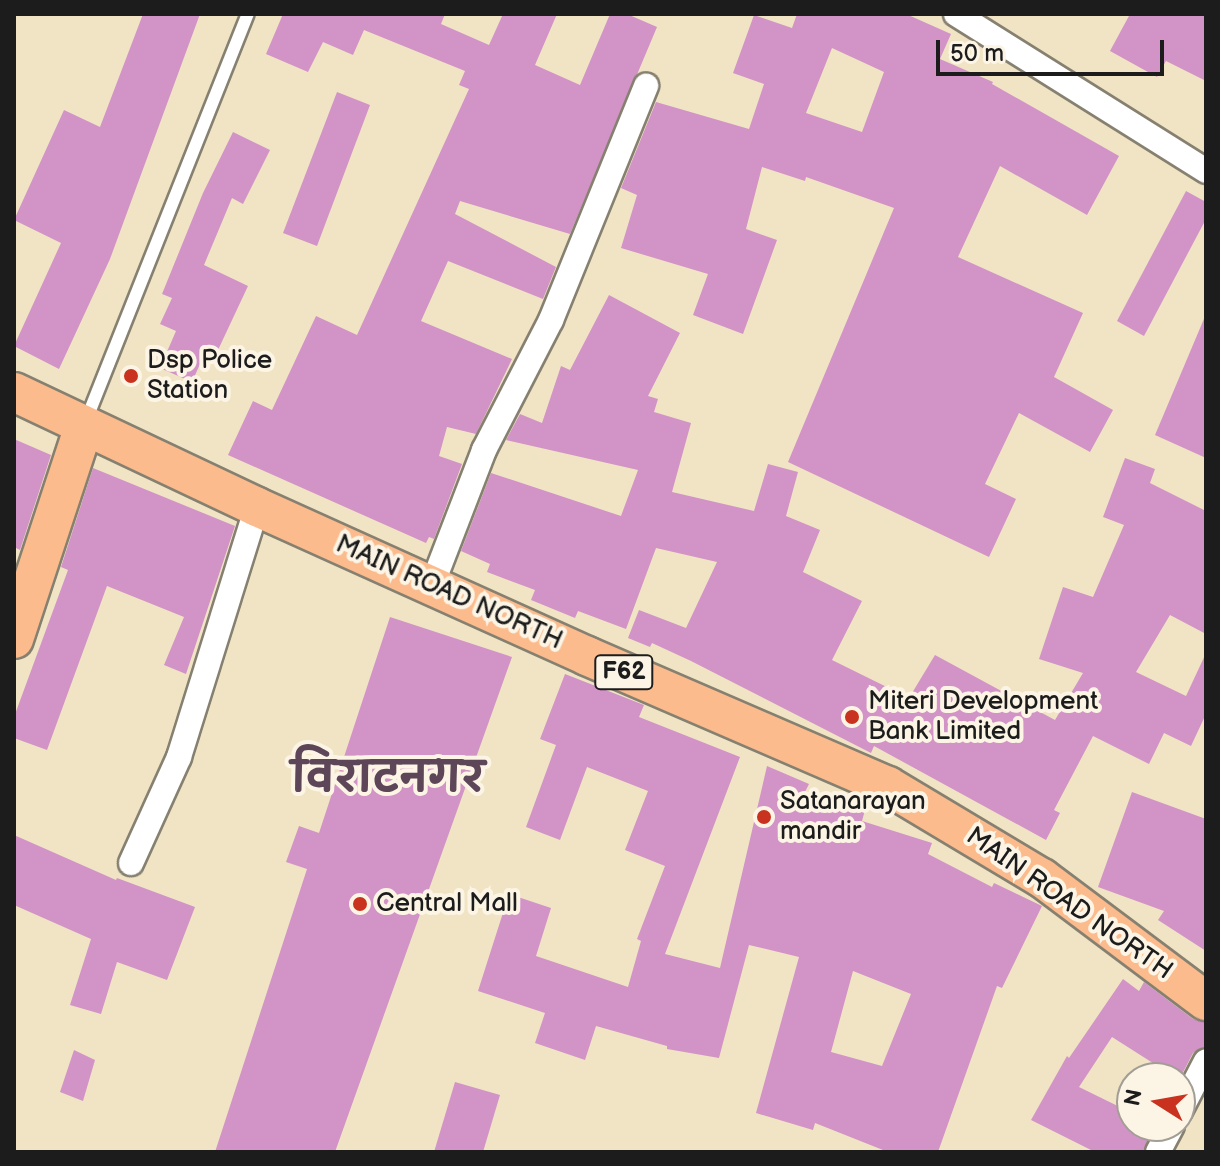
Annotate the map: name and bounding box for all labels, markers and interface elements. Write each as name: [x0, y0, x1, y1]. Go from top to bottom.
scale bar: [940, 24, 1168, 74]
text: 50 m: [950, 39, 1004, 68]
place label: Dsp Police Station: [147, 345, 272, 406]
marker: Dsp Police Station: [122, 367, 140, 385]
street label: MAIN ROAD NORTH: [331, 529, 567, 657]
road number: F62: [594, 652, 654, 692]
place label: Miteri Development Bank Limited: [868, 686, 1098, 748]
marker: Miteri Development Bank Limited: [843, 708, 861, 726]
district label: विराटनगर: [292, 754, 484, 804]
place label: Satanarayan mandir: [780, 786, 926, 848]
marker: Satanarayan mandir: [755, 808, 773, 826]
street label: MAIN ROAD NORTH: [960, 821, 1178, 987]
place label: Central Mall: [376, 888, 518, 920]
marker: Central Mall: [351, 895, 369, 913]
north arrow: [1116, 1062, 1196, 1142]
text: N: [1119, 1087, 1149, 1108]

